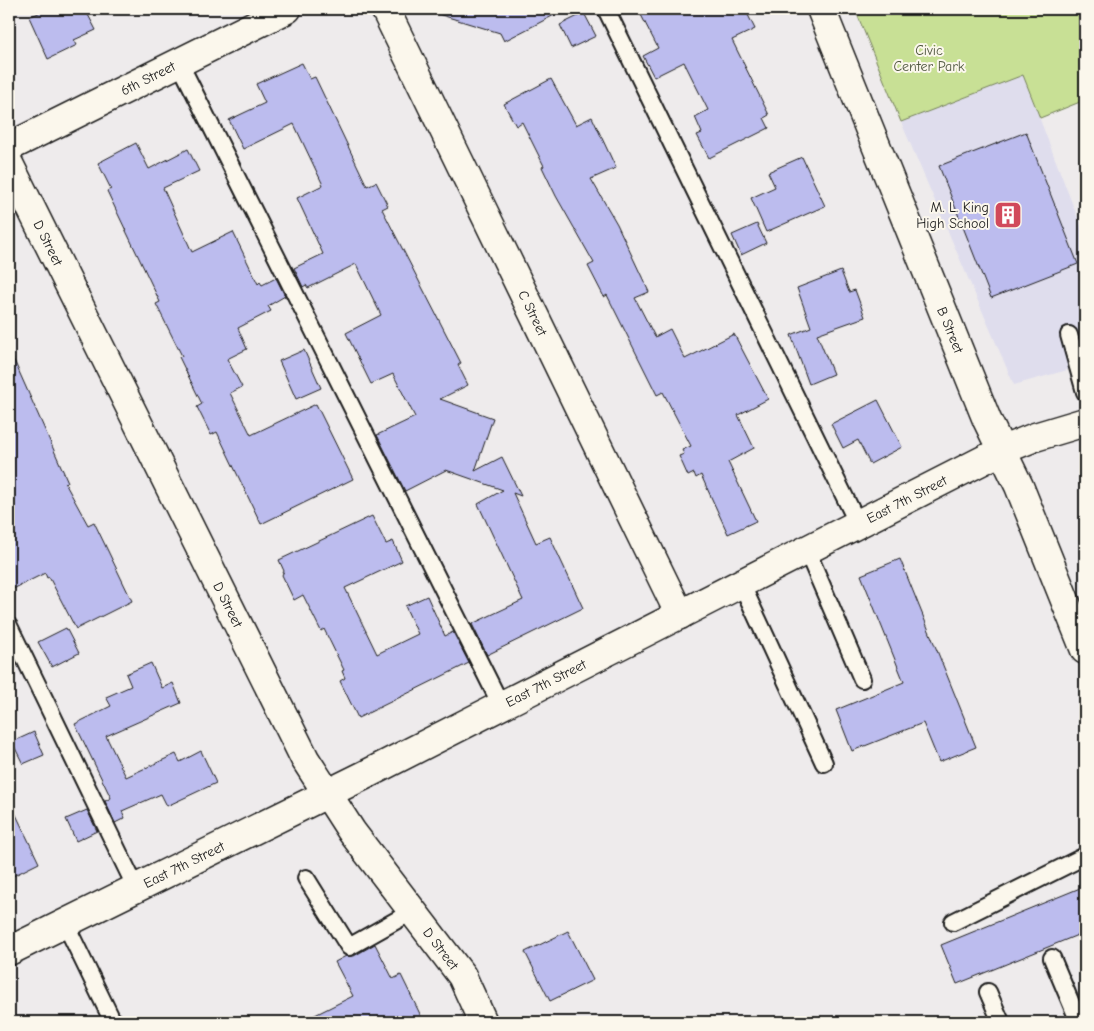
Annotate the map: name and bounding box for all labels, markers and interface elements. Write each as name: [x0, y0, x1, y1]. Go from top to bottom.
park label: Civic Center Park: [893, 42, 965, 75]
street label: 6th Street: [118, 57, 179, 99]
place label: M. L. King High School: [916, 199, 989, 232]
building icon: M. L. King High School: [993, 200, 1023, 230]
street label: D Street: [30, 217, 67, 269]
street label: C Street: [515, 287, 552, 339]
street label: B Street: [934, 304, 968, 356]
street label: East 7th Street: [864, 471, 951, 527]
street label: D Street: [210, 579, 247, 631]
street label: East 7th Street: [503, 655, 590, 710]
street label: East 7th Street: [141, 837, 228, 892]
street label: D Street: [419, 924, 463, 974]

